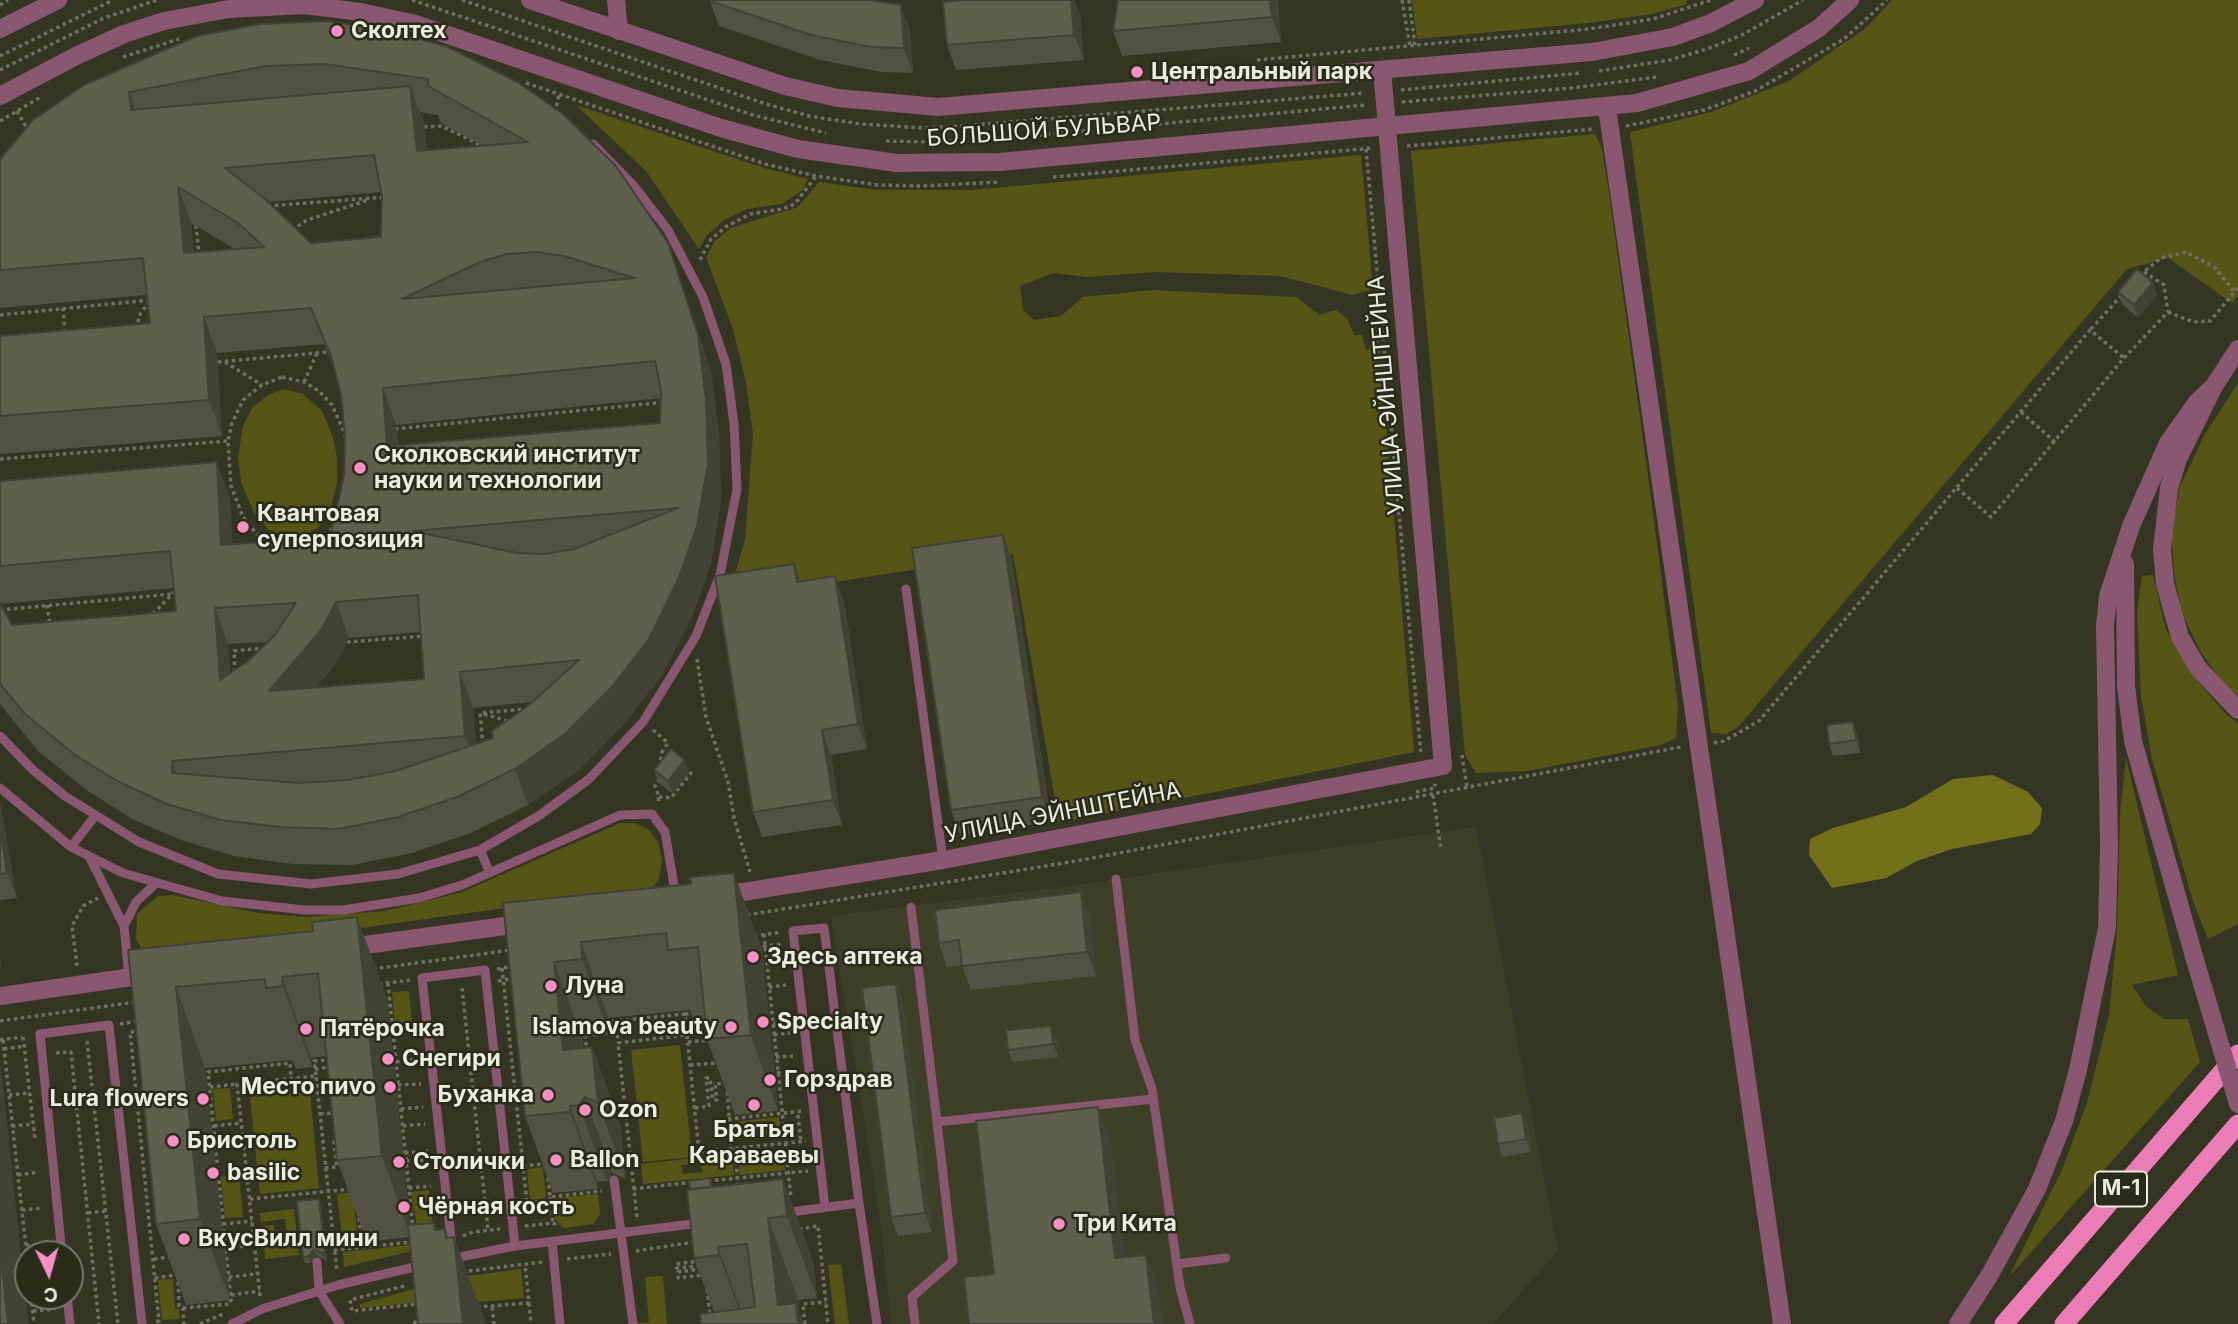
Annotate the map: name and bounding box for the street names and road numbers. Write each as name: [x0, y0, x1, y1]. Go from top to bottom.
street label: БОЛЬШОЙ БУЛЬВАР: [926, 109, 1162, 153]
street label: УЛИЦА ЭЙНШТЕЙНА: [1363, 274, 1411, 516]
street label: УЛИЦА ЭЙНШТЕЙНА: [943, 777, 1183, 849]
road number: М-1: [2095, 1172, 2147, 1206]

